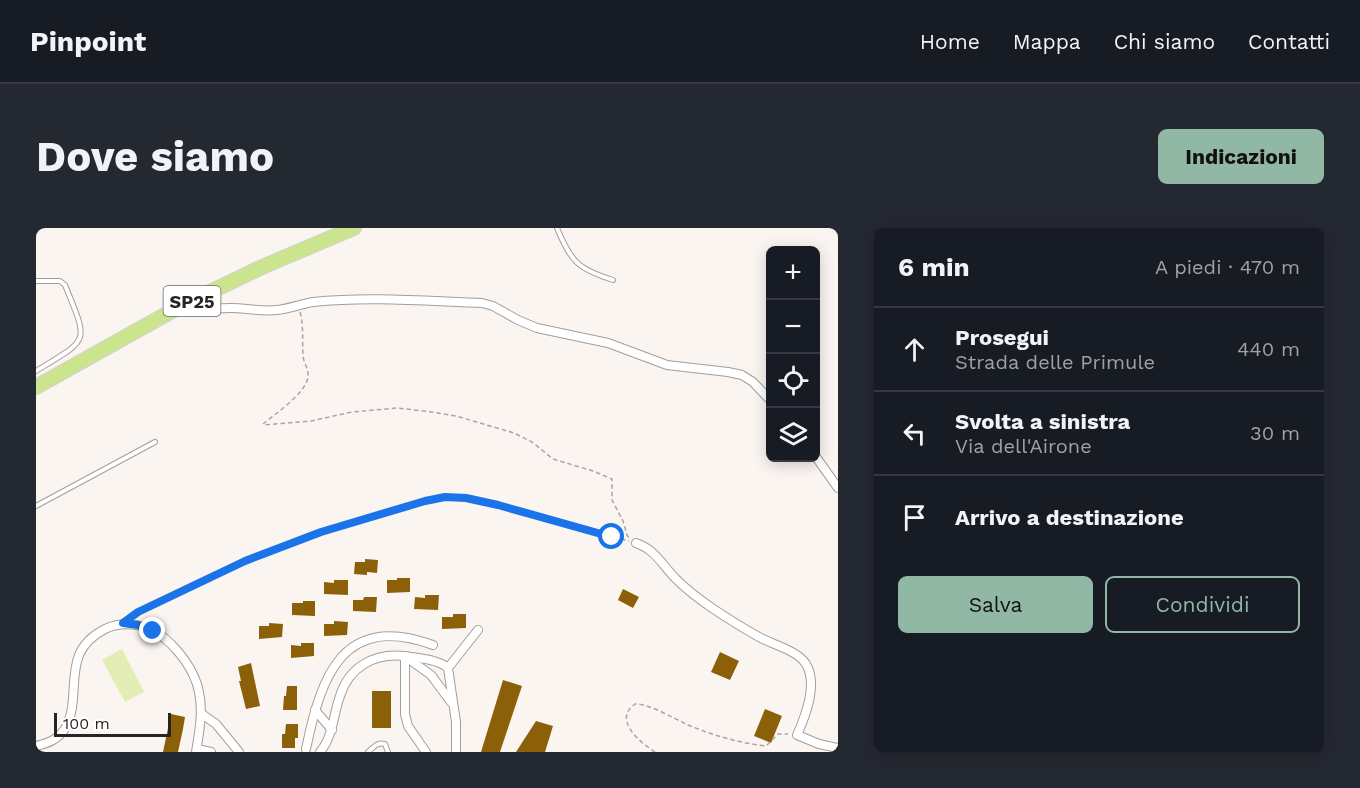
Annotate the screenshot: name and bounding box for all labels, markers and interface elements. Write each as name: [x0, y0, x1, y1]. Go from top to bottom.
text: Pinpoint: [30, 25, 146, 58]
text: Home: [920, 29, 980, 54]
text: Mappa: [1013, 29, 1081, 54]
text: Chi siamo: [1114, 29, 1215, 54]
text: Contatti: [1248, 29, 1330, 54]
button: Indicazioni: [1158, 129, 1324, 184]
text: Dove siamo: [36, 132, 274, 181]
map controls: [766, 246, 820, 462]
button: +: [766, 246, 820, 300]
text: 6 min: [898, 252, 970, 282]
text: A piedi · 470 m: [1155, 255, 1300, 279]
road number: SP25: [164, 286, 220, 316]
button: −: [766, 300, 820, 354]
text: Prosegui: [955, 325, 1049, 350]
icon: ahead: [898, 333, 931, 366]
text: 440 m: [1237, 337, 1300, 361]
text: Strada delle Primule: [955, 350, 1155, 374]
button: locate: [766, 354, 820, 408]
button: layers: [766, 408, 820, 462]
text: Svolta a sinistra: [955, 409, 1130, 434]
icon: left: [898, 417, 931, 450]
text: 30 m: [1250, 421, 1300, 445]
text: Via dell'Airone: [955, 434, 1092, 458]
icon: arrive: [898, 501, 931, 534]
text: Arrivo a destinazione: [955, 505, 1184, 530]
route start: [598, 523, 624, 549]
button: Salva: [898, 576, 1093, 633]
button: Condividi: [1105, 576, 1300, 633]
route end: [139, 617, 165, 643]
scale bar: [54, 710, 171, 738]
text: 100 m: [63, 714, 110, 733]

